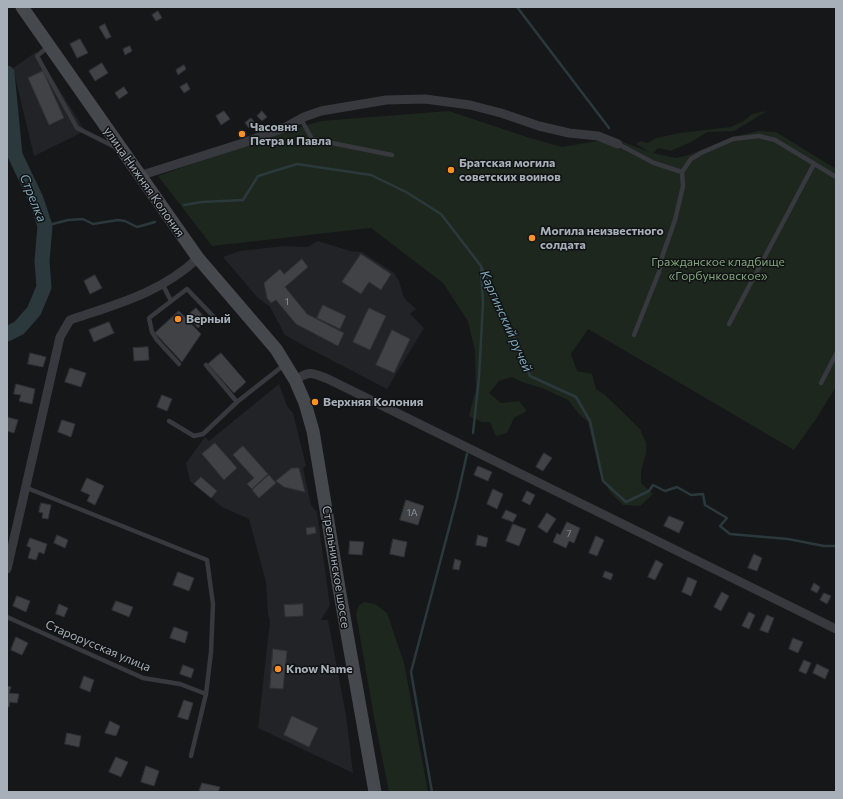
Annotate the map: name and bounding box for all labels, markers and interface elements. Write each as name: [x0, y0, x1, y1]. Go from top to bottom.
place label: Часовня Петра и Павла: [250, 120, 331, 148]
street label: улица Нижняя Колония: [101, 124, 187, 240]
marker: Часовня Петра и Павла: [237, 129, 247, 139]
place label: Братская могила советских воинов: [459, 156, 561, 184]
marker: Братская могила советских воинов: [446, 165, 456, 175]
water label: Стрелка: [16, 172, 50, 224]
place label: Могила неизвестного солдата: [540, 224, 664, 252]
marker: Могила неизвестного солдата: [527, 233, 537, 243]
park label: Гражданское кладбище «Горбунковское»: [651, 255, 785, 283]
water label: Каргинский ручей: [477, 268, 535, 374]
house number: 1: [285, 296, 289, 308]
place label: Верный: [186, 312, 231, 326]
marker: Верный: [173, 314, 183, 324]
place label: Верхняя Колония: [323, 395, 423, 409]
marker: Верхняя Колония: [310, 397, 320, 407]
street label: Стрельнинское шоссе: [319, 505, 353, 629]
house number: 1А: [406, 507, 418, 519]
house number: 7: [566, 528, 572, 540]
street label: Старорусская улица: [43, 617, 153, 675]
place label: Know Name: [286, 662, 353, 676]
marker: Know Name: [273, 664, 283, 674]

